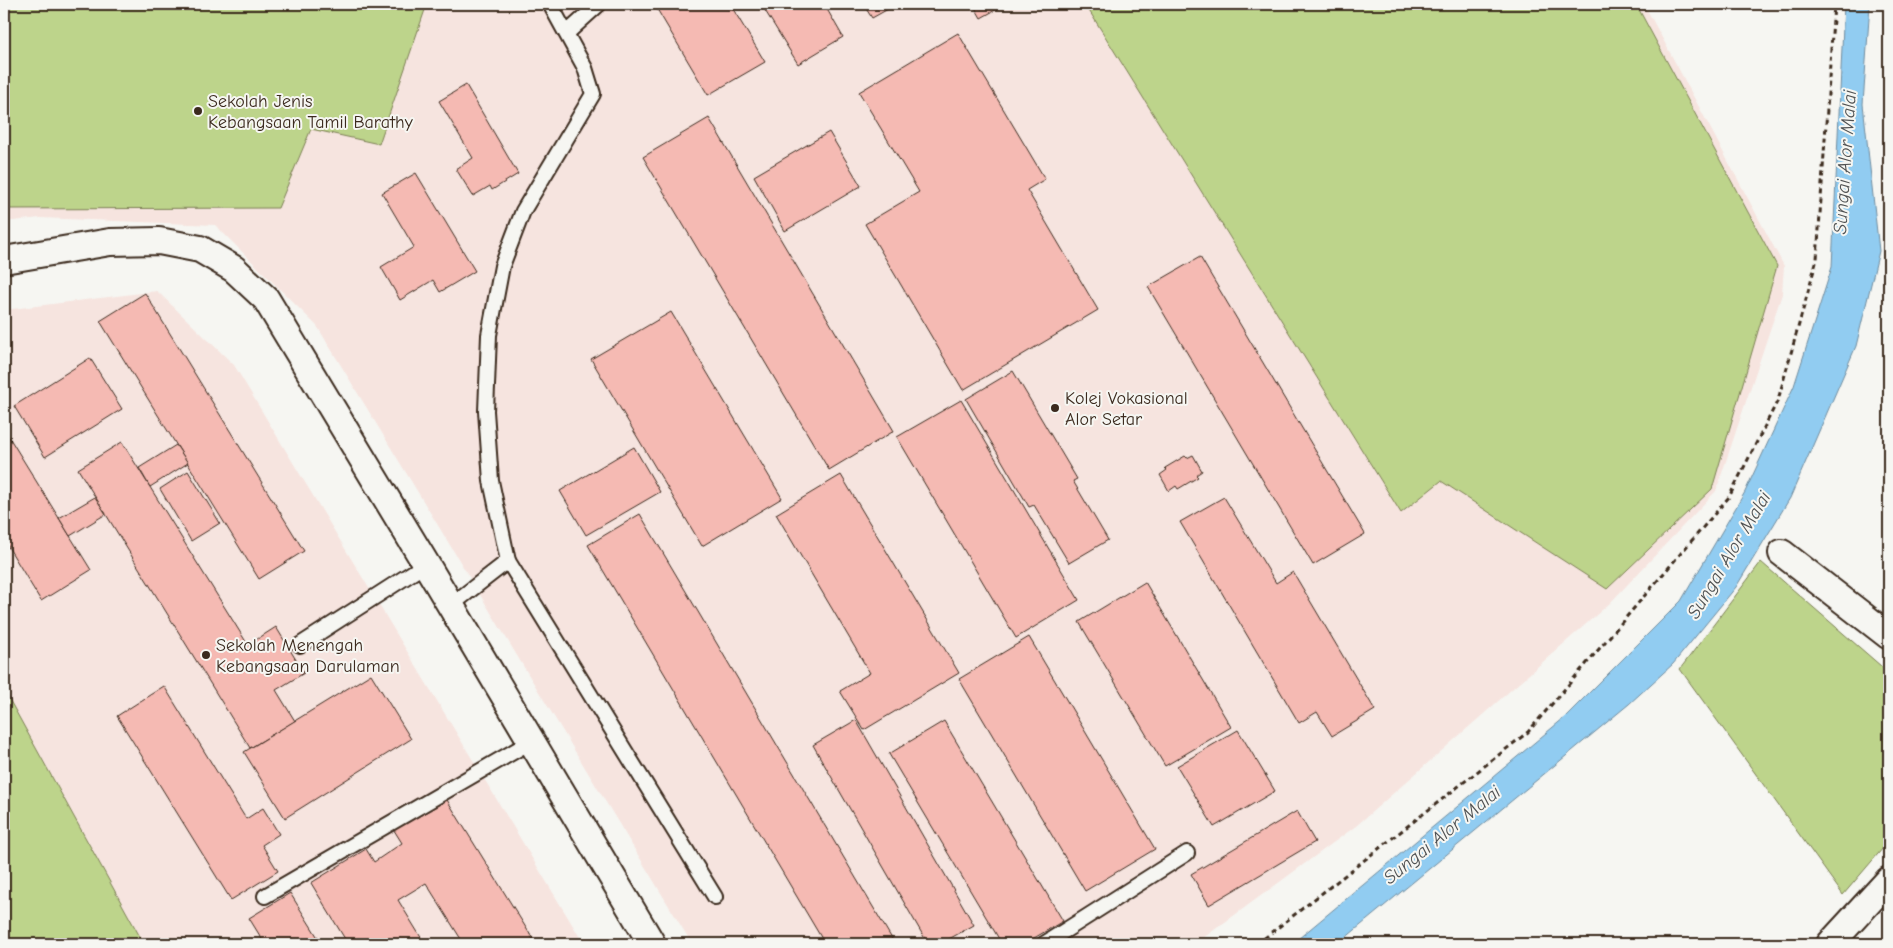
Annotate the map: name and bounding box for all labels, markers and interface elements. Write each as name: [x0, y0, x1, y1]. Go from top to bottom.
water label: Sungai Alor Malai: [1829, 89, 1861, 235]
place label: Sekolah Jenis Kebangsaan Tamil Barathy: [208, 91, 414, 133]
marker: Sekolah Jenis Kebangsaan Tamil Barathy: [192, 105, 204, 117]
place label: Kolej Vokasional Alor Setar: [1065, 388, 1188, 430]
marker: Kolej Vokasional Alor Setar: [1049, 402, 1061, 414]
water label: Sungai Alor Malai: [1682, 487, 1776, 623]
place label: Sekolah Menengah Kebangsaan Darulaman: [216, 635, 400, 677]
marker: Sekolah Menengah Kebangsaan Darulaman: [200, 649, 212, 661]
water label: Sungai Alor Malai: [1379, 781, 1506, 889]

